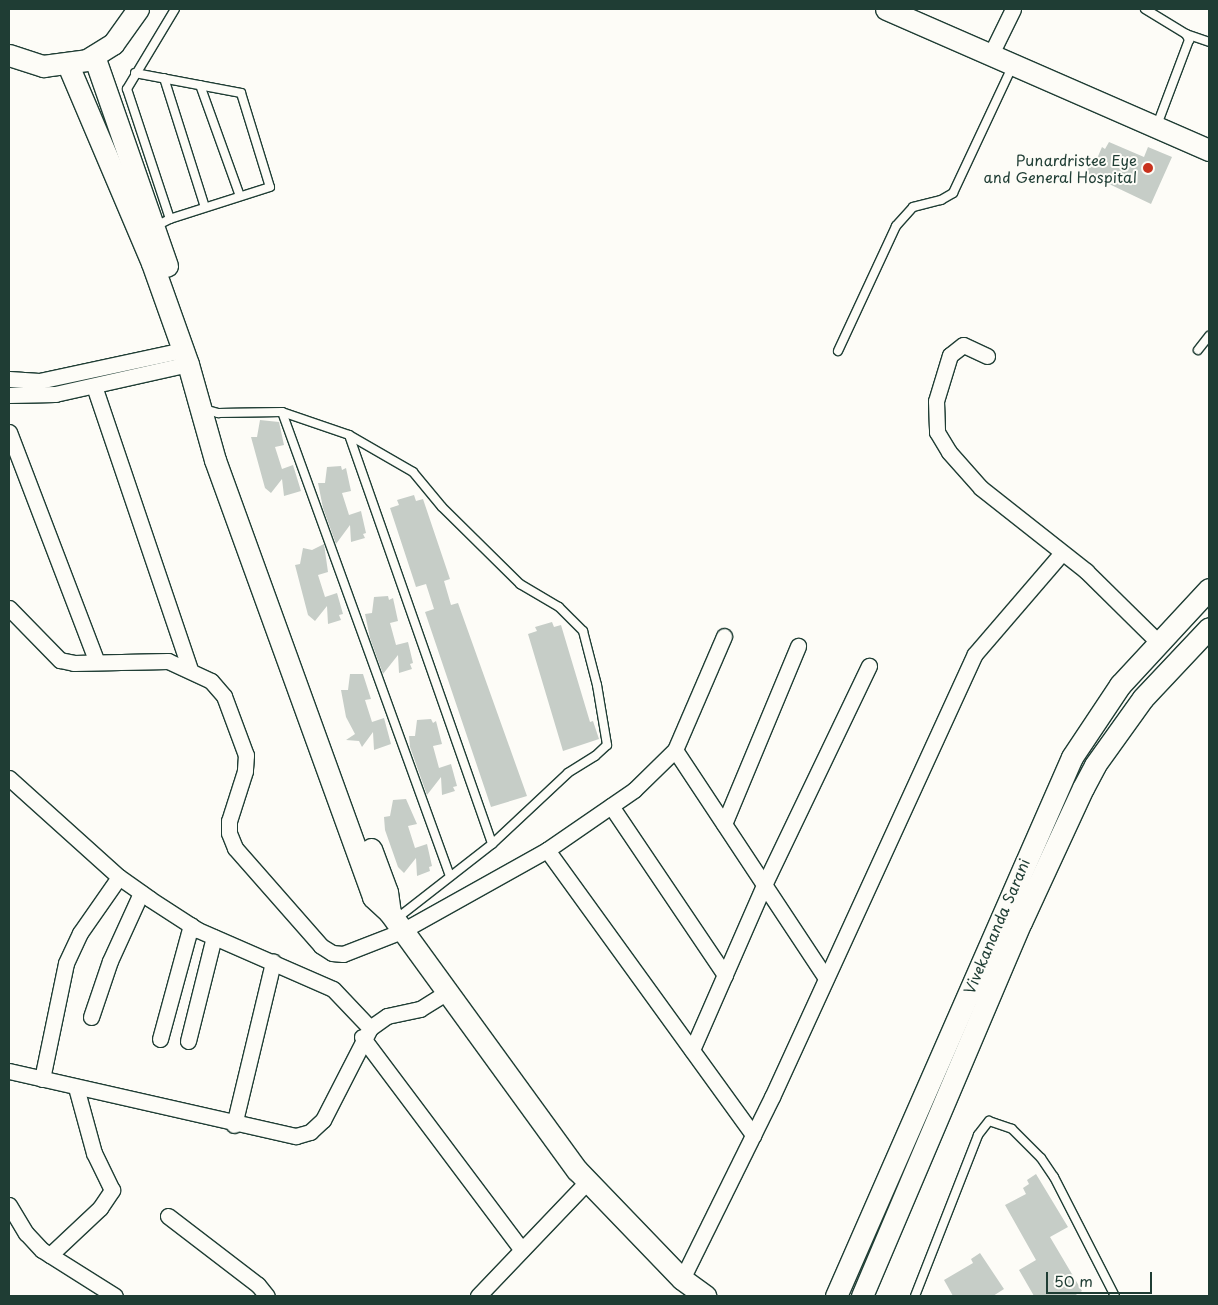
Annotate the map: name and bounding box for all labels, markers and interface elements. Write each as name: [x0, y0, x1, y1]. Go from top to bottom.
place label: Punardristee Eye and General Hospital: [982, 150, 1137, 185]
marker: Punardristee Eye and General Hospital: [1141, 161, 1155, 175]
street label: Vivekananda Sarani: [959, 856, 1033, 996]
scale bar: [1048, 1262, 1154, 1294]
text: 50 m: [1054, 1269, 1093, 1292]

